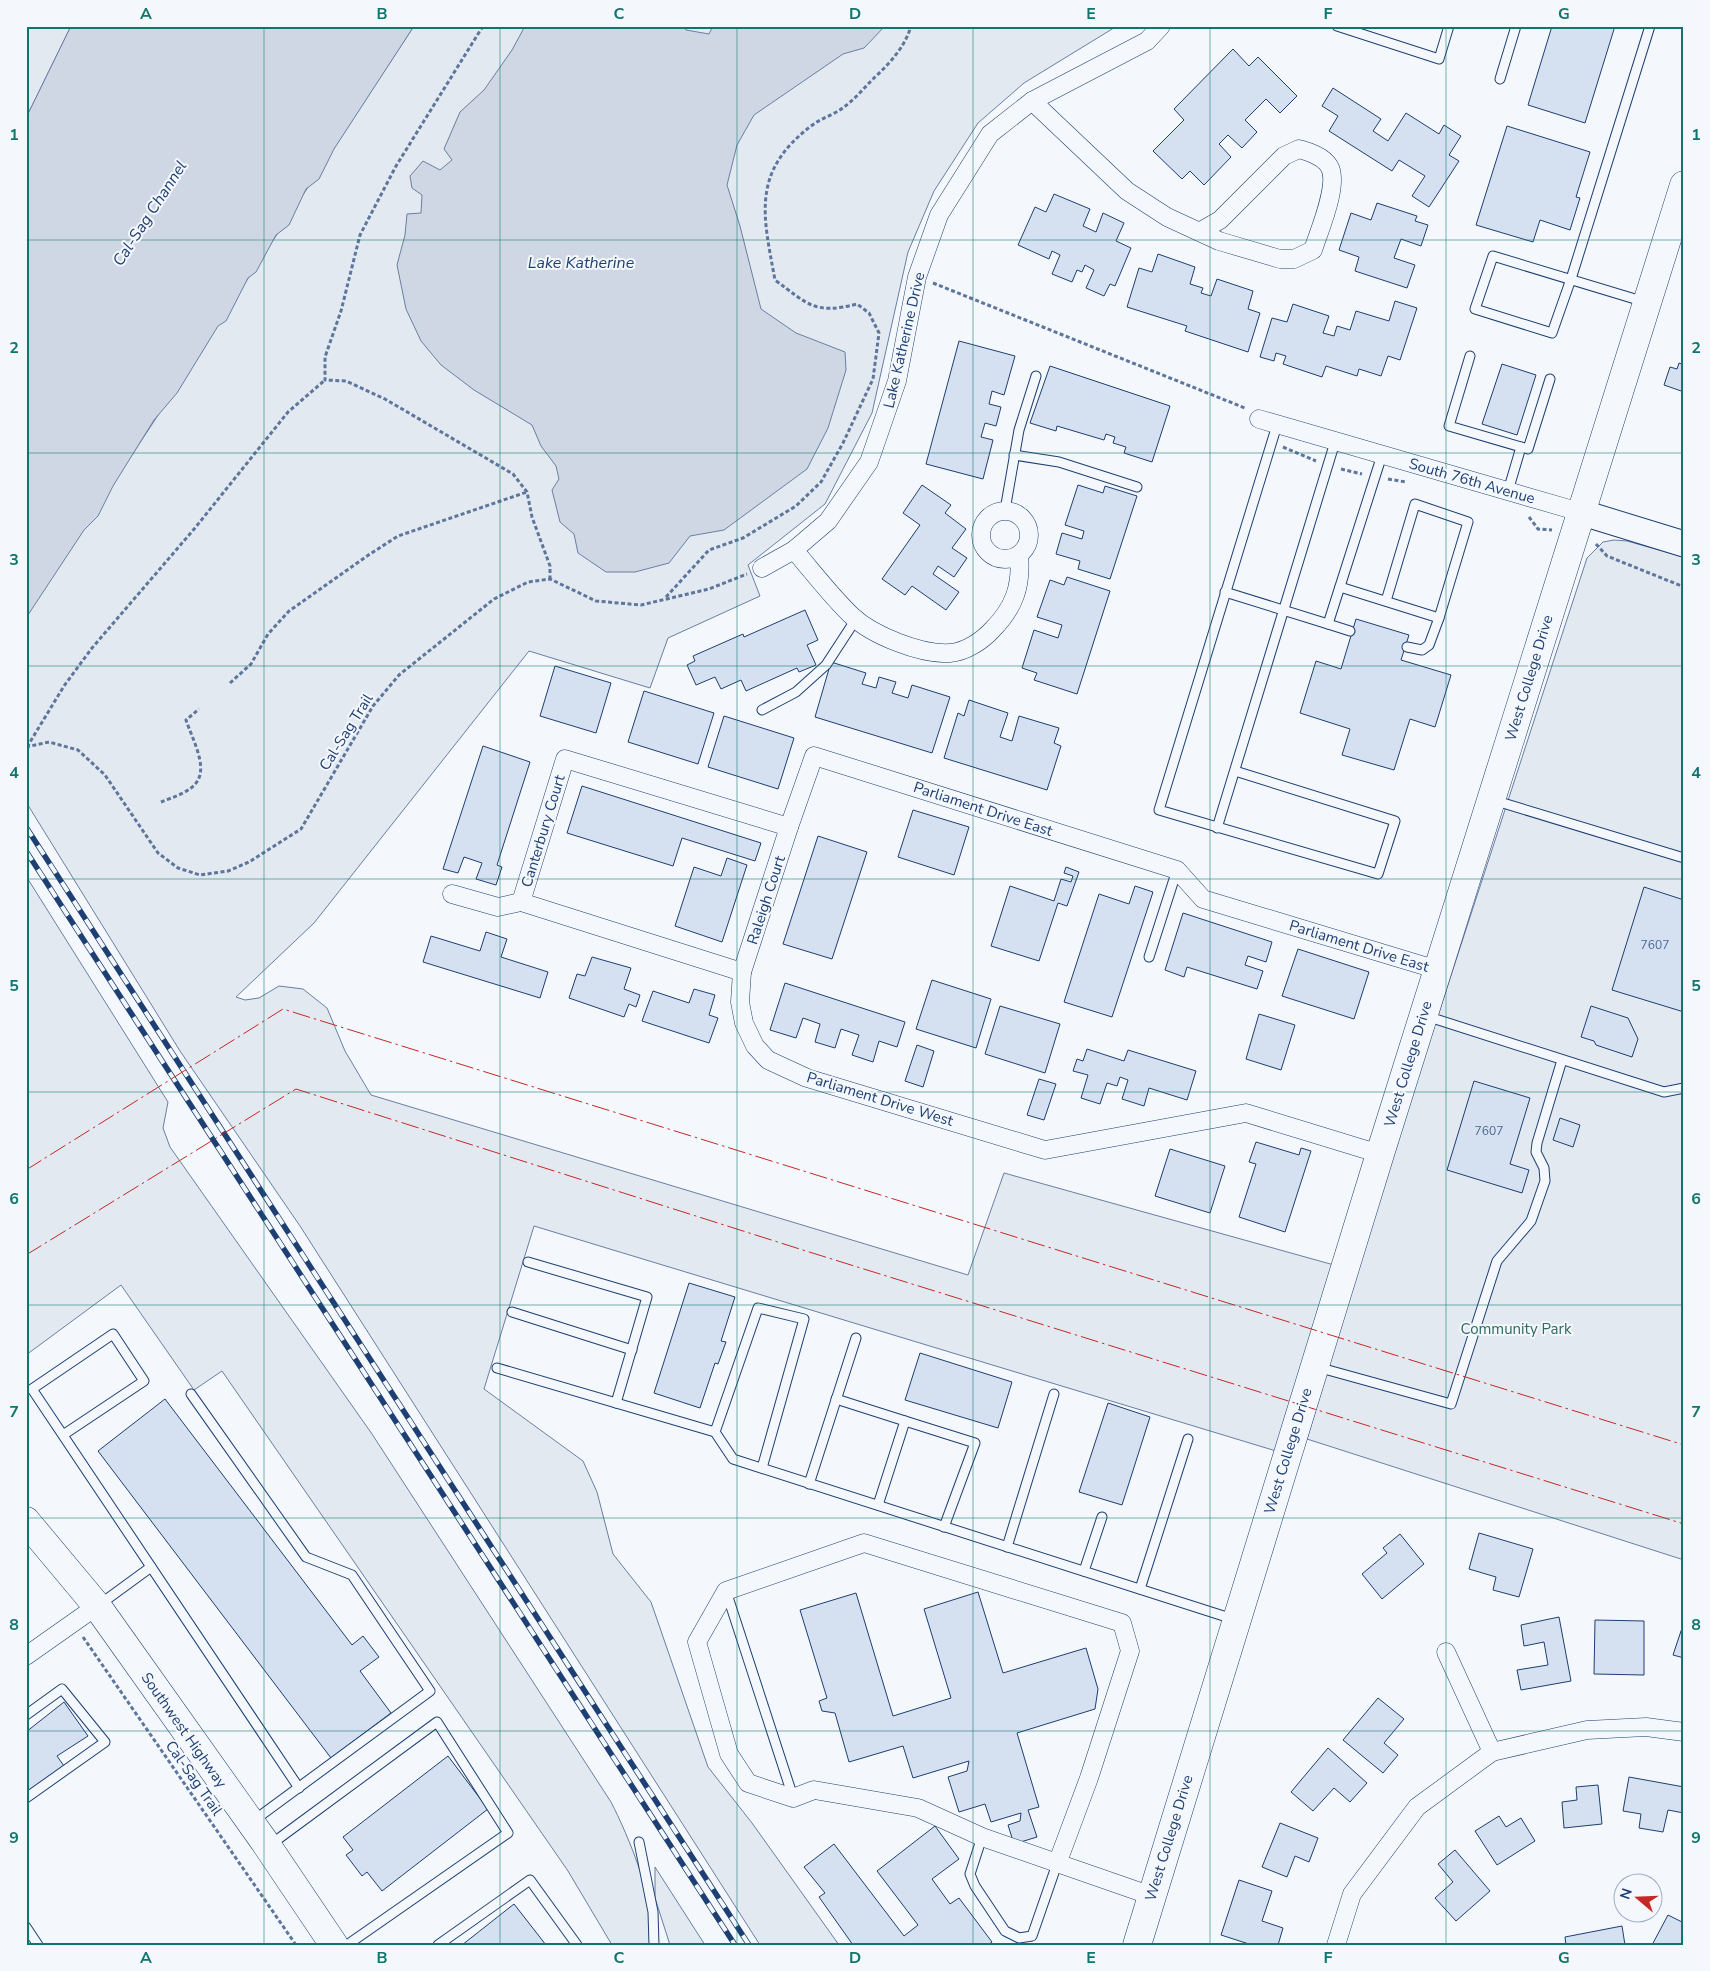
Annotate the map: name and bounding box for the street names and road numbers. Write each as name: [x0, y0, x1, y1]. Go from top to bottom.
street label: Lake Katherine Drive: [879, 270, 929, 410]
street label: South 76th Avenue: [1407, 453, 1537, 509]
street label: West College Drive: [1500, 613, 1558, 743]
street label: Cal-Sag Trail: [314, 689, 378, 774]
street label: Canterbury Court: [516, 772, 570, 890]
street label: Parliament Drive East: [911, 777, 1056, 841]
street label: Raleigh Court: [742, 852, 790, 947]
street label: Parliament Drive East: [1287, 915, 1432, 977]
street label: West College Drive: [1379, 999, 1437, 1129]
street label: Parliament Drive West: [804, 1067, 956, 1131]
street label: West College Drive: [1259, 1386, 1317, 1516]
street label: Southwest Highway: [137, 1668, 232, 1792]
street label: Cal-Sag Trail: [161, 1737, 227, 1820]
street label: West College Drive: [1140, 1773, 1198, 1903]

